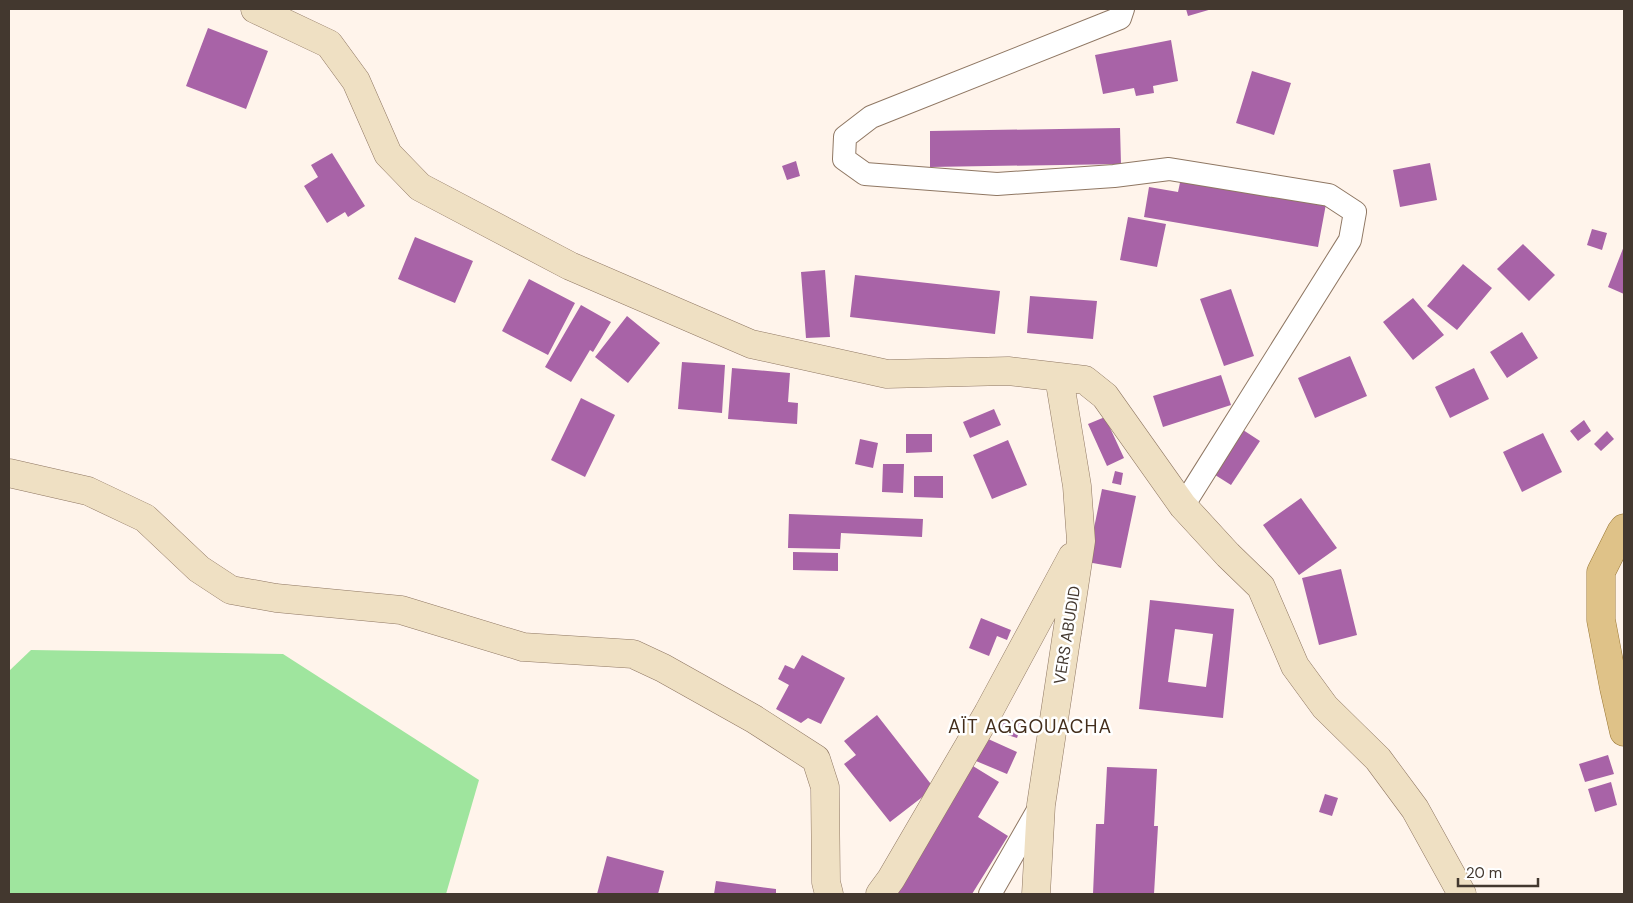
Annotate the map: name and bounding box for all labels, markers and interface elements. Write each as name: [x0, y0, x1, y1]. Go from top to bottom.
street label: VERS ABUDID: [1049, 584, 1085, 686]
district label: AÏT AGGOUACHA: [948, 714, 1112, 739]
scale bar: [1458, 856, 1538, 888]
text: 20 m: [1466, 863, 1502, 883]

